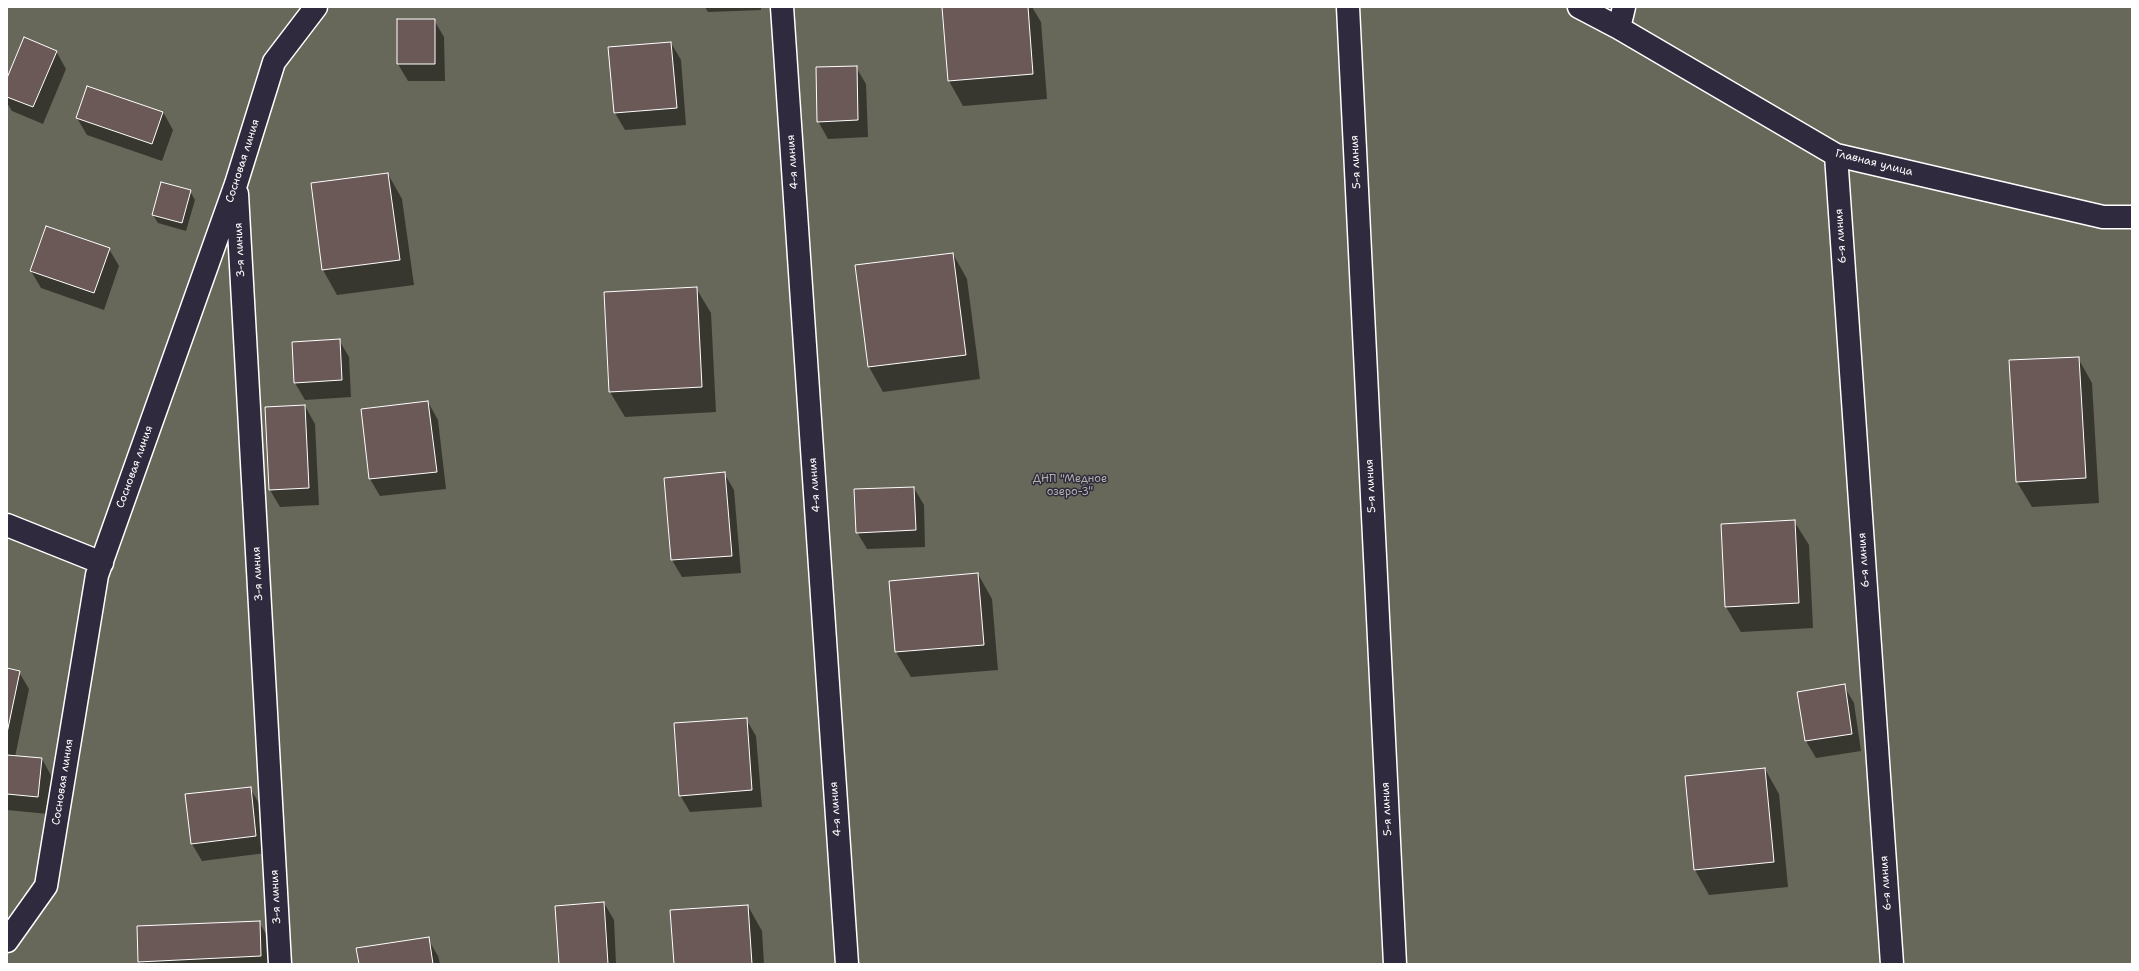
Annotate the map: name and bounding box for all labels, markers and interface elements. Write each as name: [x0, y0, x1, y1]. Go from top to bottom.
street label: Сосновая линия: [223, 118, 263, 204]
street label: 4-я линия: [784, 134, 802, 190]
street label: 5-я линия: [1348, 135, 1364, 189]
street label: Главная улица: [1834, 147, 1914, 179]
street label: 6-я линия: [1833, 208, 1849, 264]
street label: 3-я линия: [232, 222, 248, 278]
street label: Сосновая линия: [114, 424, 156, 510]
street label: 4-я линия: [806, 457, 824, 513]
street label: 5-я линия: [1363, 459, 1379, 513]
park label: ДНП "Медное озеро-3": [1033, 472, 1107, 498]
street label: 6-я линия: [1856, 532, 1872, 588]
street label: 3-я линия: [250, 546, 266, 602]
street label: Сосновая линия: [50, 738, 76, 826]
street label: 4-я линия: [827, 781, 845, 837]
street label: 5-я линия: [1379, 782, 1395, 836]
street label: 6-я линия: [1878, 855, 1894, 911]
street label: 3-я линия: [268, 869, 284, 925]

